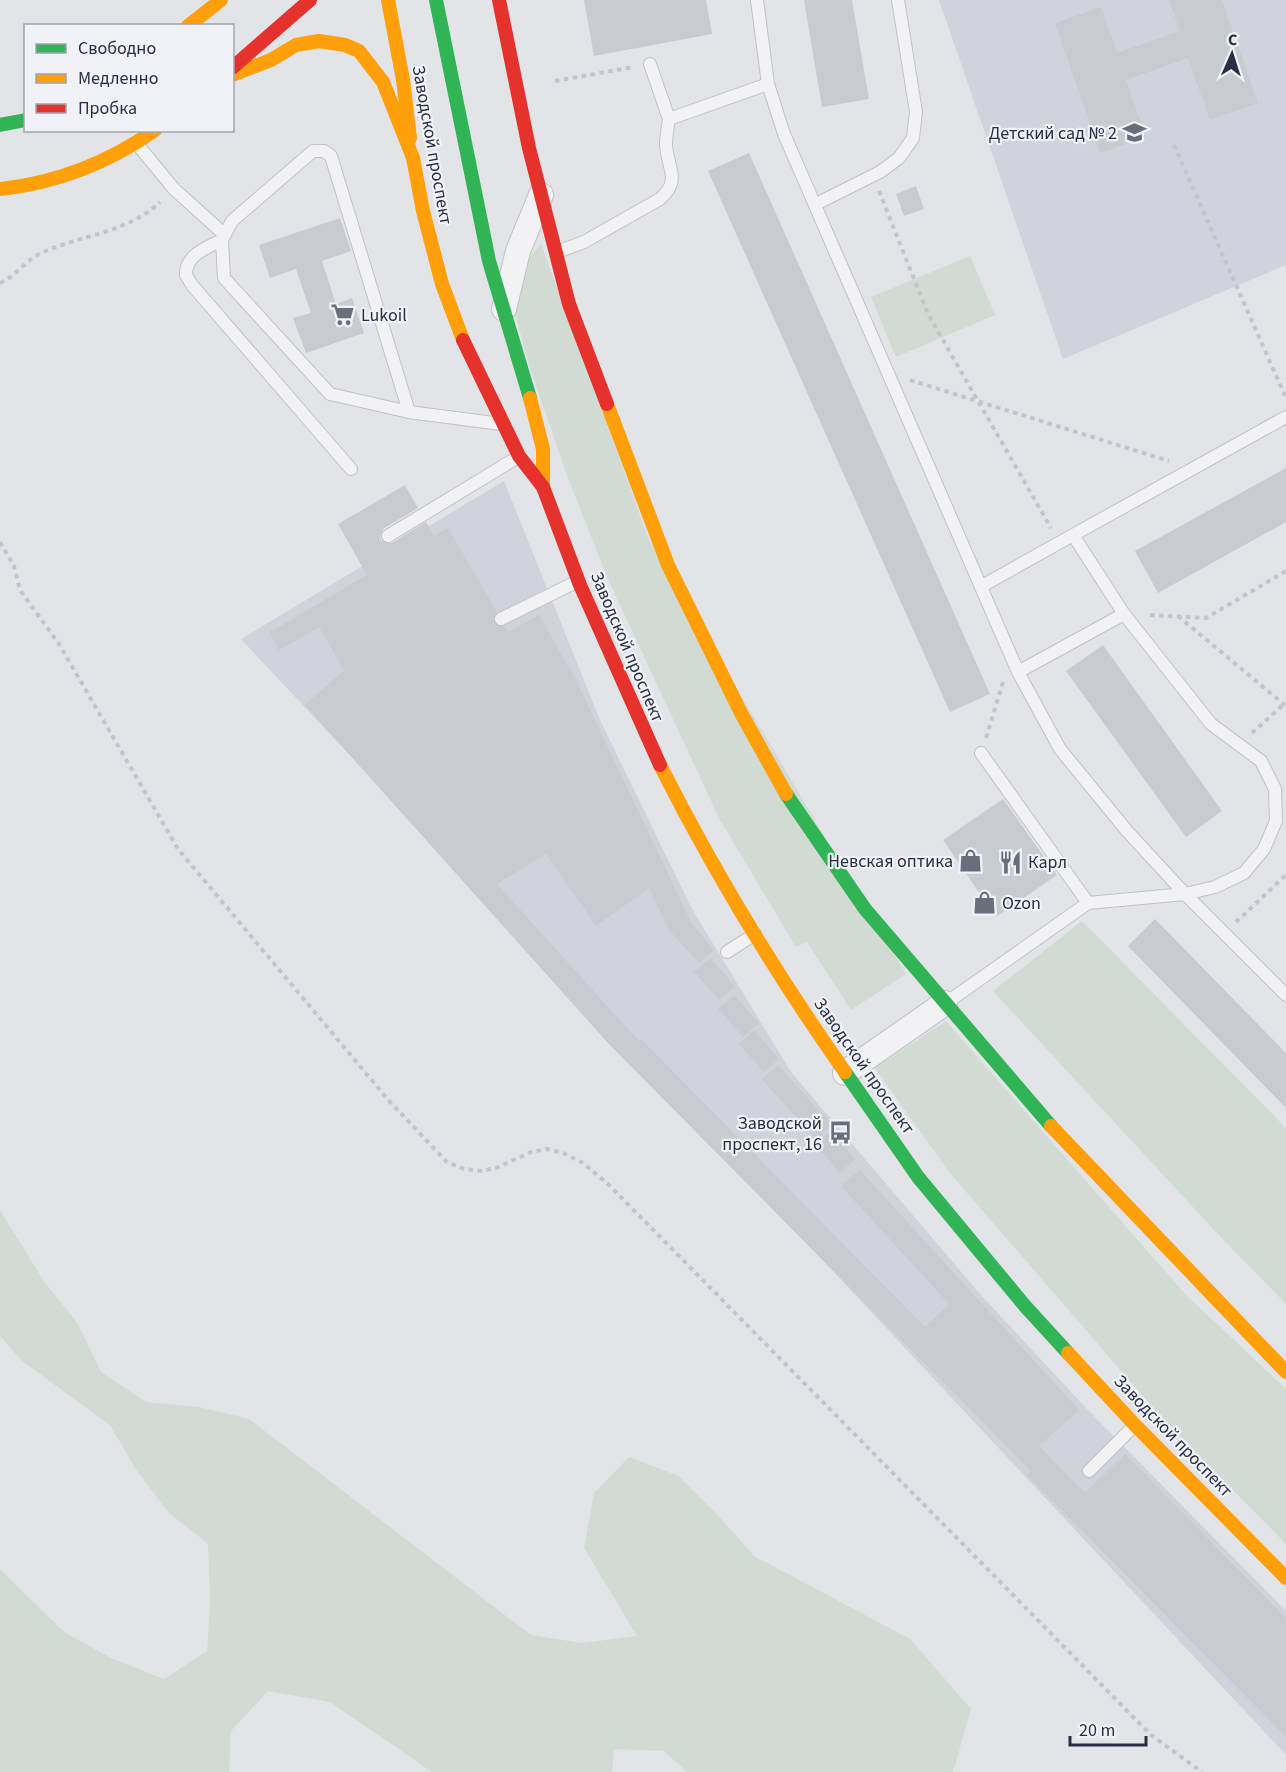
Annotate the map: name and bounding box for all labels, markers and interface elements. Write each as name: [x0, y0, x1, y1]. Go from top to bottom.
legend: [24, 24, 234, 132]
north arrow: [1202, 24, 1262, 84]
text: С: [1228, 29, 1238, 51]
text: Свободно: [78, 36, 156, 61]
street label: Заводской проспект: [406, 63, 458, 227]
text: Медленно: [78, 66, 158, 91]
text: Пробка: [78, 96, 137, 121]
school or university icon: Детский сад № 2: [1122, 120, 1148, 146]
place label: Детский сад № 2: [989, 121, 1117, 146]
supermarket icon: Lukoil: [330, 302, 356, 328]
place label: Lukoil: [361, 303, 407, 328]
street label: Заводской проспект: [584, 568, 670, 726]
shop icon: Невская оптика: [958, 848, 984, 874]
place label: Невская оптика: [828, 849, 953, 874]
restaurant icon: Карл: [997, 849, 1023, 875]
place label: Карл: [1028, 850, 1067, 875]
shop icon: Ozon: [971, 890, 997, 916]
place label: Ozon: [1002, 891, 1041, 916]
street label: Заводской проспект: [807, 993, 921, 1139]
place label: Заводской проспект, 16: [722, 1111, 822, 1157]
bus stop icon: Заводской проспект, 16: [827, 1120, 853, 1146]
street label: Заводской проспект: [1108, 1369, 1238, 1503]
scale bar: [1070, 1709, 1146, 1747]
text: 20 m: [1079, 1718, 1115, 1743]

